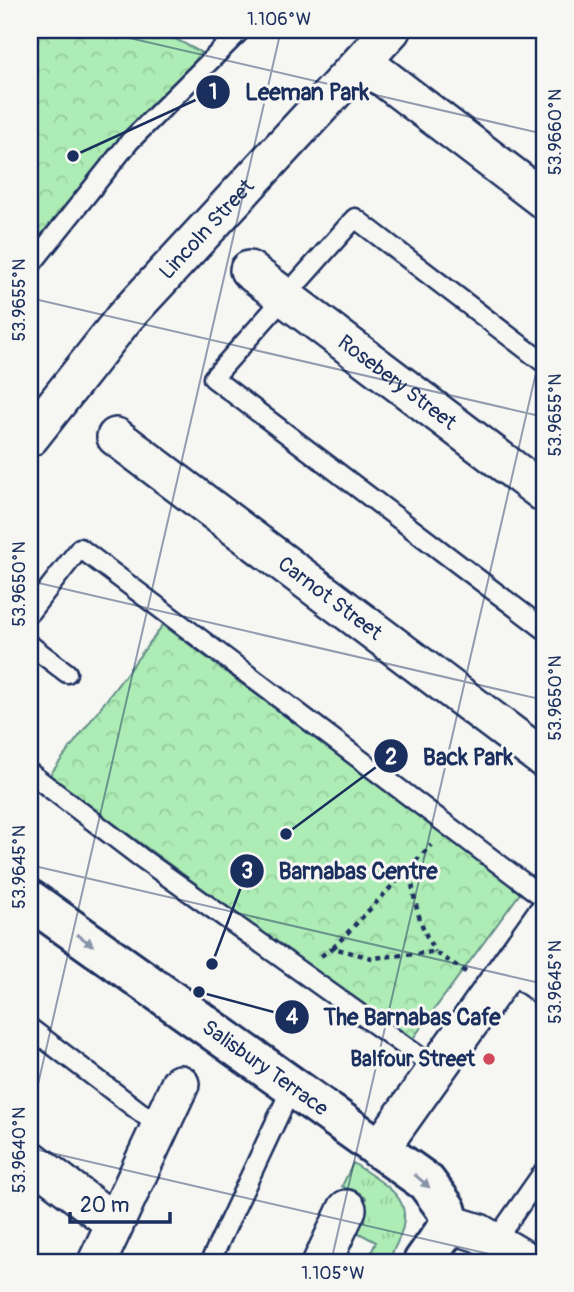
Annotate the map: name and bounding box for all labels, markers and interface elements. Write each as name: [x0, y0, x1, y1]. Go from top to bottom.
text: 1.106°W: [247, 8, 311, 31]
callout: Leeman Park: [196, 70, 383, 114]
text: Leeman Park: [245, 78, 369, 107]
text: 1: [209, 79, 217, 106]
text: 53.9660°N: [544, 89, 567, 175]
street label: Lincoln Street: [154, 173, 261, 285]
text: 53.9655°N: [8, 258, 31, 342]
street label: Rosebery Street: [332, 329, 462, 436]
text: 53.9655°N: [544, 373, 567, 457]
text: 53.9650°N: [8, 541, 31, 627]
street label: Carnot Street: [272, 551, 388, 647]
text: 53.9650°N: [544, 655, 567, 741]
callout: Back Park: [374, 734, 527, 778]
text: Back Park: [423, 743, 514, 772]
text: 2: [385, 744, 397, 771]
text: 53.9645°N: [8, 825, 31, 909]
callout: Barnabas Centre: [230, 849, 452, 893]
text: Barnabas Centre: [278, 857, 438, 886]
text: 3: [241, 858, 253, 885]
one-way arrow: [76, 933, 94, 947]
text: 53.9645°N: [544, 940, 567, 1024]
callout: The Barnabas Cafe: [274, 995, 514, 1039]
text: The Barnabas Cafe: [323, 1003, 501, 1032]
text: 4: [286, 1004, 299, 1031]
street label: Salisbury Terrace: [197, 1014, 334, 1123]
place label: Balfour Street: [350, 1046, 476, 1073]
marker: Balfour Street: [481, 1051, 497, 1067]
text: 53.9640°N: [8, 1107, 31, 1193]
one-way arrow: [412, 1173, 430, 1188]
scale bar: [70, 1180, 170, 1224]
text: 20 m: [80, 1192, 129, 1219]
text: 1.105°W: [301, 1262, 365, 1285]

